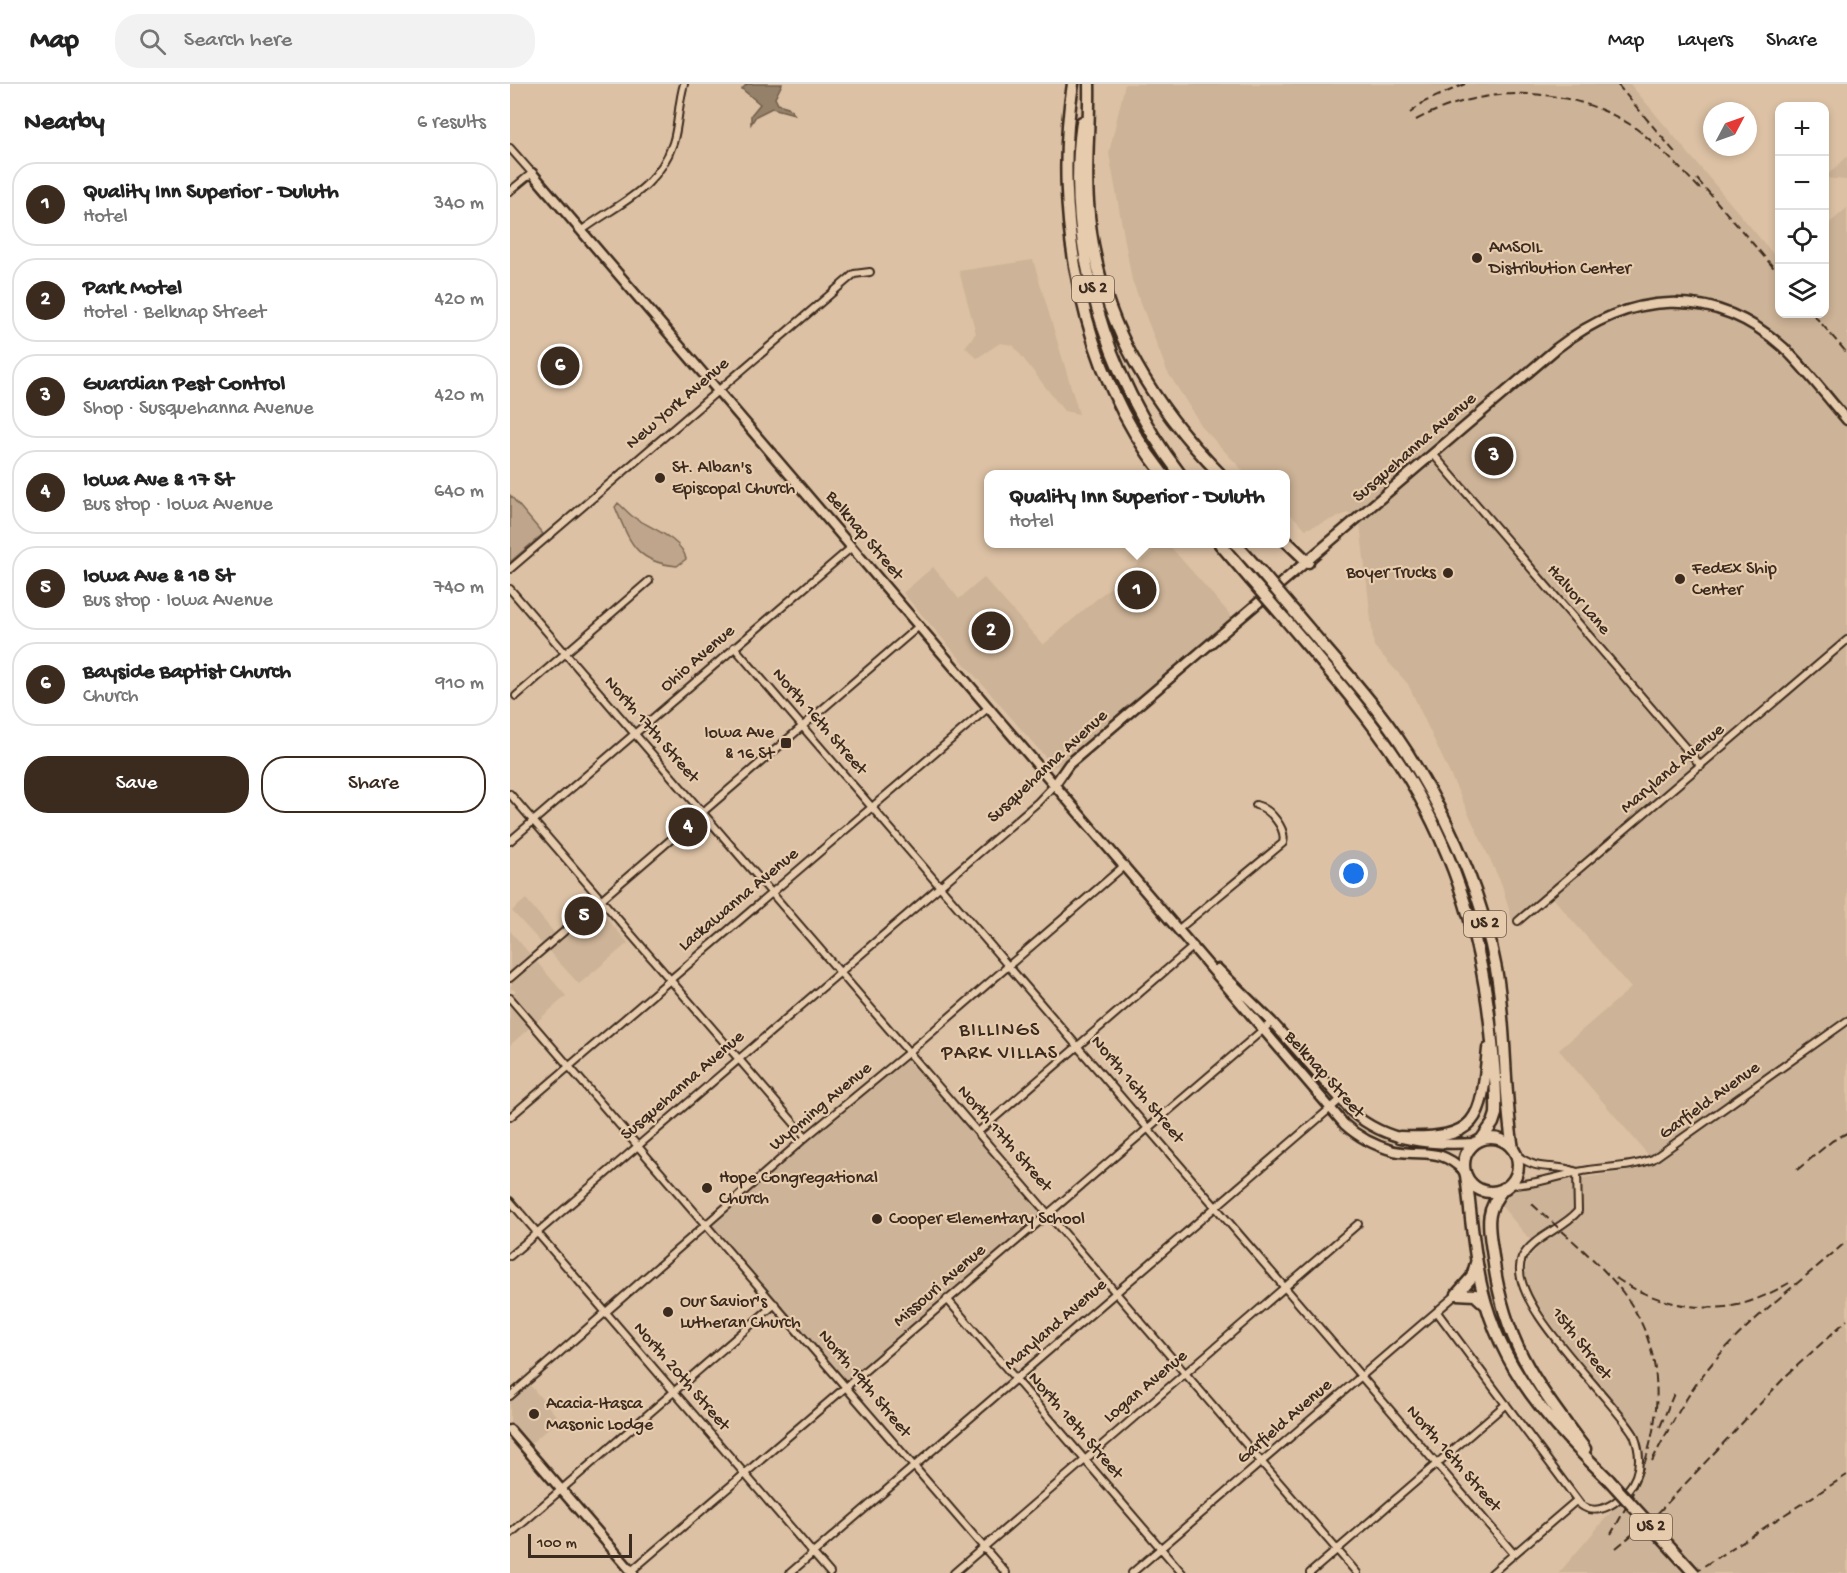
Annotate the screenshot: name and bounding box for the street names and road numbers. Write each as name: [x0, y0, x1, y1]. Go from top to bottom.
road number: US 2: [1072, 276, 1114, 302]
street label: New York Avenue: [622, 353, 734, 454]
street label: Susquehanna Avenue: [1349, 388, 1482, 507]
street label: Belknap Street: [820, 486, 909, 586]
street label: Halvor Lane: [1542, 560, 1615, 640]
street label: Ohio Avenue: [656, 620, 740, 697]
street label: North 16th Street: [767, 664, 872, 781]
street label: North 17th Street: [599, 672, 704, 789]
street label: Susquehanna Avenue: [983, 705, 1113, 828]
street label: Maryland Avenue: [1617, 719, 1730, 819]
street label: Lackawanna Avenue: [675, 843, 804, 956]
road number: US 2: [1464, 911, 1506, 937]
street label: Susquehanna Avenue: [617, 1026, 750, 1145]
street label: Belknap Street: [1279, 1026, 1370, 1124]
street label: North 16th Street: [1086, 1032, 1189, 1149]
street label: Garfield Avenue: [1656, 1057, 1765, 1145]
street label: Wyoming Avenue: [765, 1058, 877, 1156]
street label: North 17th Street: [952, 1081, 1057, 1198]
street label: Missouri Avenue: [889, 1240, 991, 1332]
street label: Maryland Avenue: [1000, 1274, 1112, 1375]
street label: 15th Street: [1546, 1303, 1617, 1386]
street label: North 20th Street: [628, 1318, 735, 1437]
street label: North 19th Street: [813, 1326, 916, 1443]
street label: Logan Avenue: [1100, 1345, 1193, 1428]
street label: North 18th Street: [1023, 1368, 1128, 1485]
street label: Garfield Avenue: [1233, 1374, 1337, 1469]
street label: North 16th Street: [1401, 1401, 1506, 1518]
road number: US 2: [1630, 1514, 1672, 1540]

